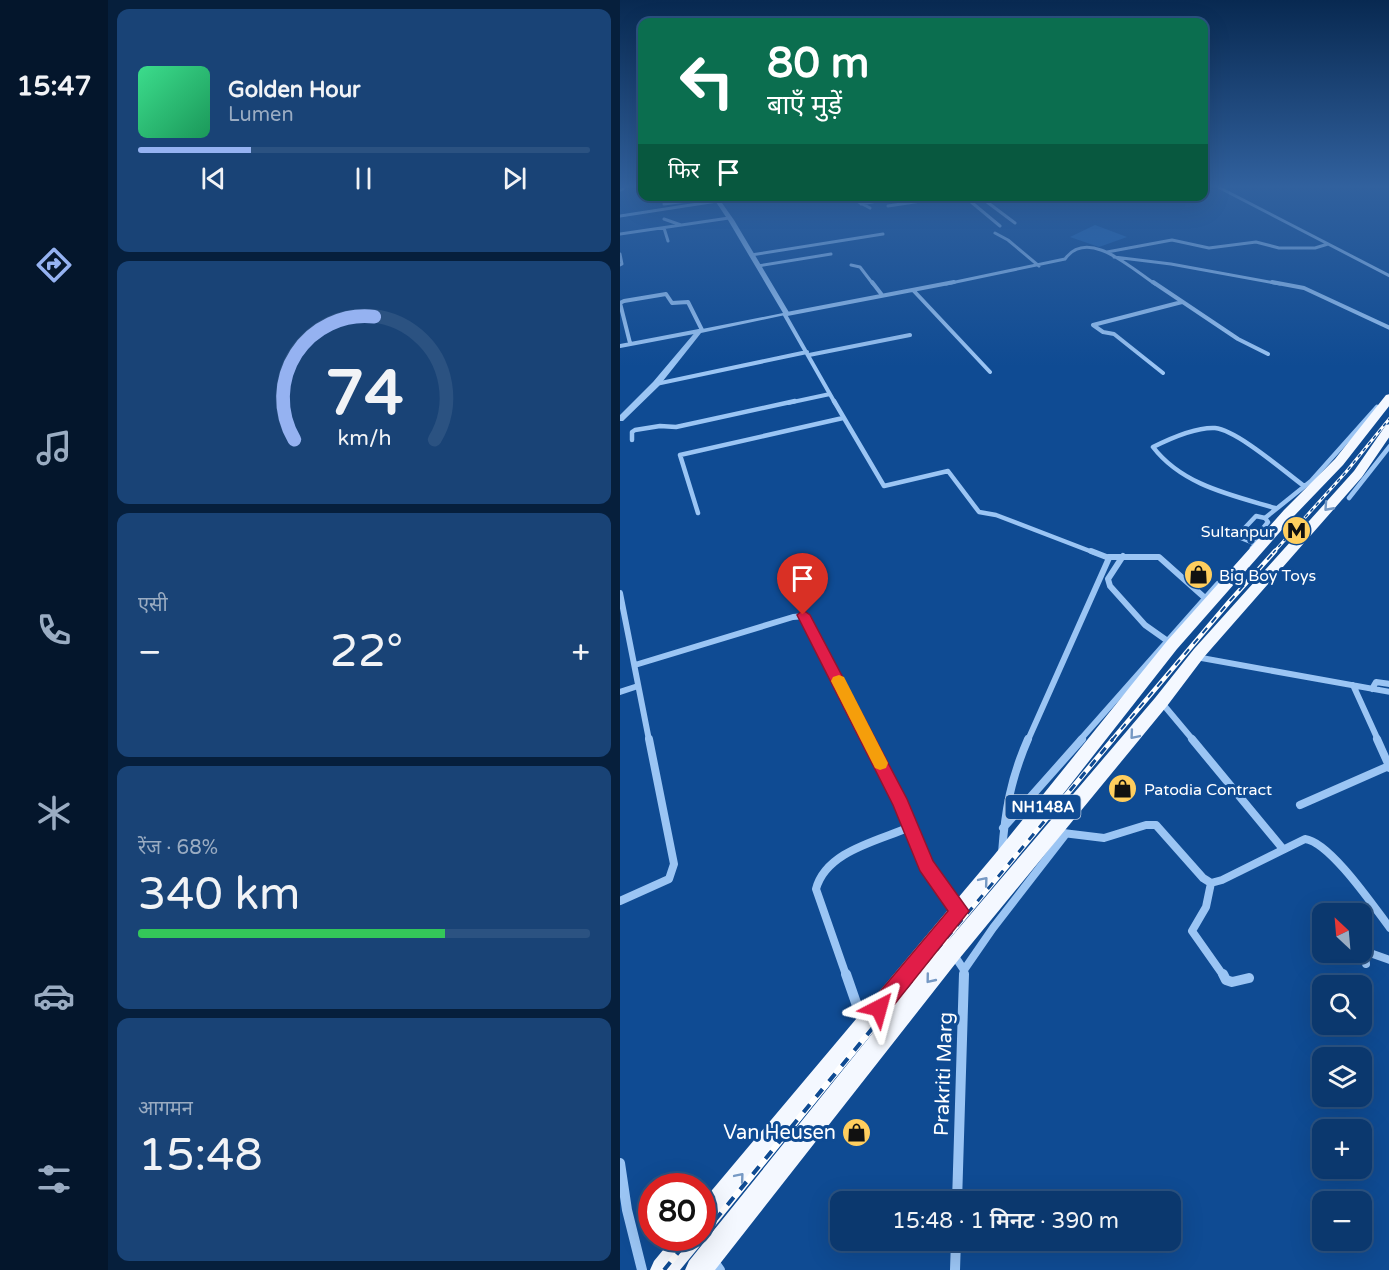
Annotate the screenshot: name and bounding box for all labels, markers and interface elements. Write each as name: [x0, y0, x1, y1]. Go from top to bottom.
text: 80 m: [767, 38, 869, 89]
icon: left: [668, 42, 746, 120]
text: 15:47: [17, 70, 91, 103]
text: Golden Hour: [228, 77, 360, 103]
text: बाएँ मुड़ें: [767, 89, 842, 122]
text: Lumen: [228, 103, 294, 127]
icon: arrive: [712, 156, 745, 189]
text: फिर: [668, 158, 700, 184]
icon: previous: [197, 162, 230, 195]
icon: pause: [347, 162, 380, 195]
icon: next: [498, 162, 531, 195]
icon: directions: [33, 244, 75, 286]
text: 74: [325, 357, 403, 432]
text: km/h: [337, 425, 391, 451]
icon: music: [33, 427, 75, 469]
one-way arrow: [1324, 500, 1335, 510]
metro station icon: Sultanpur: [1280, 515, 1312, 547]
place label: Sultanpur: [1201, 522, 1276, 542]
pin: [777, 553, 828, 615]
shop icon: Big Boy Toys: [1182, 559, 1214, 591]
icon: arrive: [786, 562, 819, 595]
place label: Big Boy Toys: [1219, 566, 1316, 586]
text: एसी: [138, 593, 168, 617]
icon: phone: [33, 609, 75, 651]
text: 22°: [330, 625, 403, 679]
text: −: [138, 633, 162, 672]
text: +: [571, 633, 590, 672]
one-way arrow: [1130, 728, 1141, 739]
shop icon: Patodia Contract: [1107, 773, 1139, 805]
place label: Patodia Contract: [1144, 780, 1272, 800]
icon: climate: [33, 792, 75, 834]
road number: NH148A: [1006, 795, 1080, 819]
text: रेंज · 68%: [138, 836, 218, 860]
text: 340 km: [138, 868, 300, 922]
one-way arrow: [977, 877, 988, 888]
north arrow: [1312, 903, 1372, 963]
map controls: [1312, 903, 1372, 1251]
one-way arrow: [927, 973, 938, 984]
icon: car: [33, 975, 75, 1017]
button: search: [1312, 975, 1372, 1035]
position arrow: [847, 976, 911, 1040]
street label: Prakriti Marg: [930, 1012, 958, 1136]
button: layers: [1312, 1047, 1372, 1107]
text: आगमन: [138, 1097, 193, 1121]
shop icon: Van Heusen: [841, 1116, 873, 1148]
button: +: [1312, 1119, 1372, 1179]
place label: Van Heusen: [723, 1121, 836, 1145]
text: 15:48: [138, 1129, 263, 1183]
icon: filters: [33, 1158, 75, 1200]
speed limit sign: 80: [638, 1173, 716, 1251]
one-way arrow: [732, 1173, 743, 1184]
button: −: [1312, 1191, 1372, 1251]
text: 15:48 · 1 मिनट · 390 m: [892, 1208, 1119, 1234]

